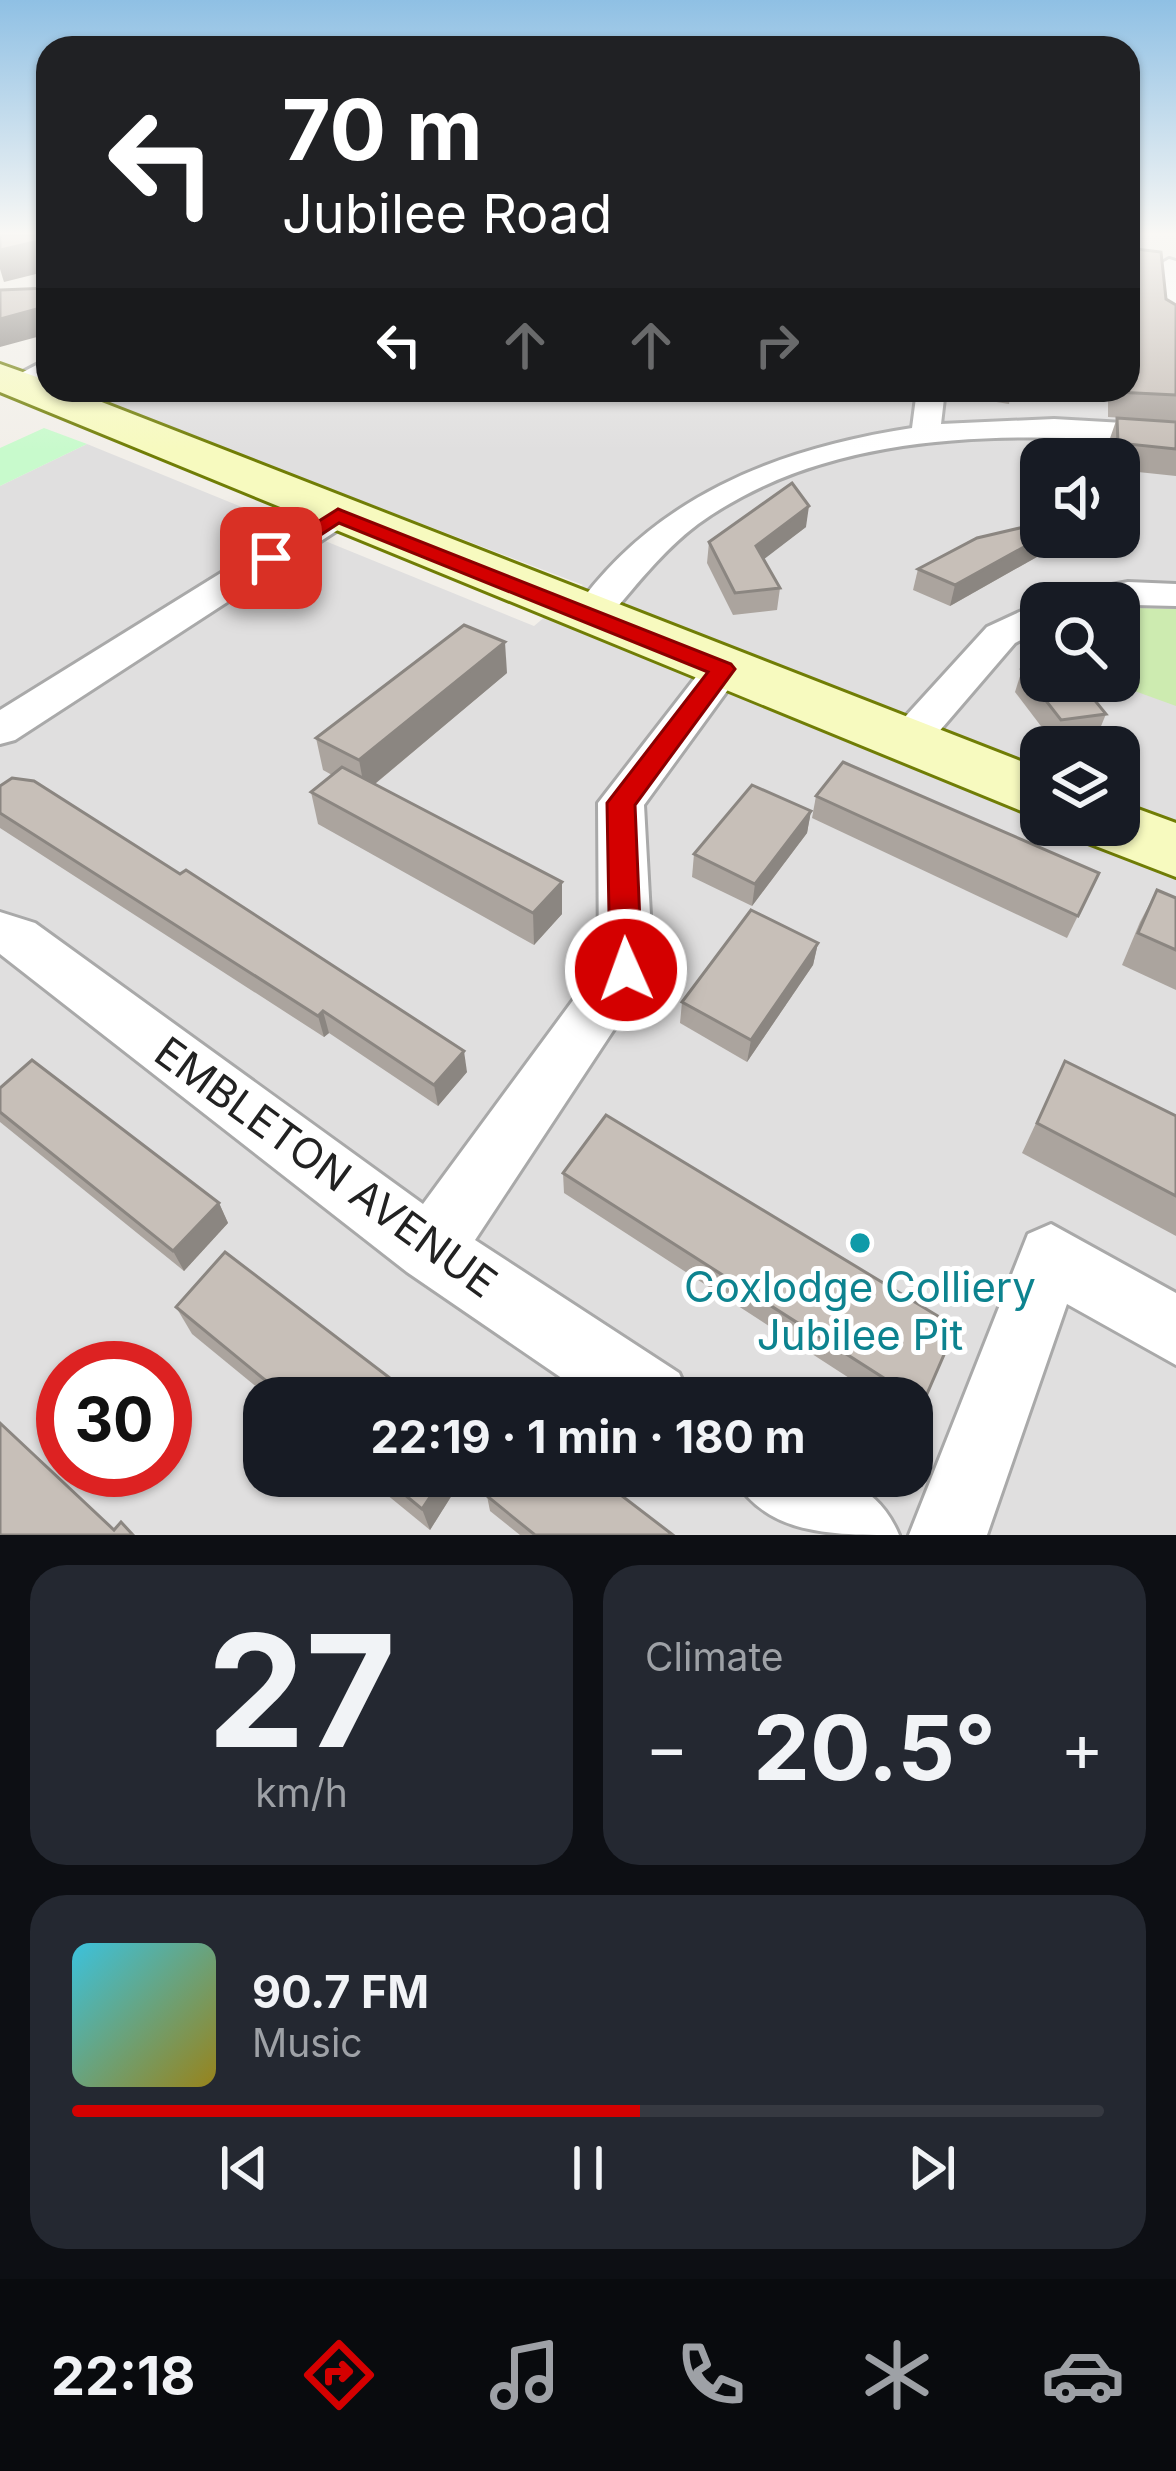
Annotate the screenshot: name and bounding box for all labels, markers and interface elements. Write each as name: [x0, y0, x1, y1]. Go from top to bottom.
text: 70 m: [282, 79, 483, 180]
icon: left: [84, 84, 240, 240]
text: Jubilee Road: [282, 181, 612, 246]
icon: left: [366, 312, 432, 378]
icon: ahead: [492, 312, 558, 378]
icon: ahead: [618, 312, 684, 378]
icon: right: [744, 312, 810, 378]
map controls: [1020, 438, 1140, 846]
button: sound: [1020, 438, 1140, 558]
pin: [220, 507, 322, 609]
icon: arrive: [238, 525, 304, 591]
button: search: [1020, 582, 1140, 702]
button: layers: [1020, 726, 1140, 846]
position arrow: [563, 907, 689, 1033]
street label: EMBLETON AVENUE: [146, 1026, 507, 1308]
marker: Coxlodge Colliery Jubilee Pit: [847, 1230, 873, 1256]
place label: Coxlodge Colliery Jubilee Pit: [684, 1261, 1036, 1360]
speed limit sign: 30: [36, 1341, 192, 1497]
text: 22:19 · 1 min · 180 m: [370, 1409, 806, 1464]
text: 27: [207, 1596, 396, 1785]
text: Climate: [645, 1633, 784, 1680]
text: 20.5°: [753, 1693, 996, 1802]
text: −: [645, 1707, 689, 1787]
text: +: [1060, 1707, 1104, 1787]
text: km/h: [255, 1769, 348, 1816]
text: 90.7 FM: [252, 1964, 429, 2019]
text: Music: [252, 2019, 363, 2066]
icon: previous: [211, 2135, 277, 2201]
icon: pause: [555, 2135, 621, 2201]
icon: next: [899, 2135, 965, 2201]
icon: directions: [297, 2333, 381, 2417]
icon: music: [483, 2333, 567, 2417]
icon: phone: [669, 2333, 753, 2417]
icon: climate: [855, 2333, 939, 2417]
icon: car: [1041, 2333, 1125, 2417]
text: 22:18: [51, 2343, 195, 2408]

